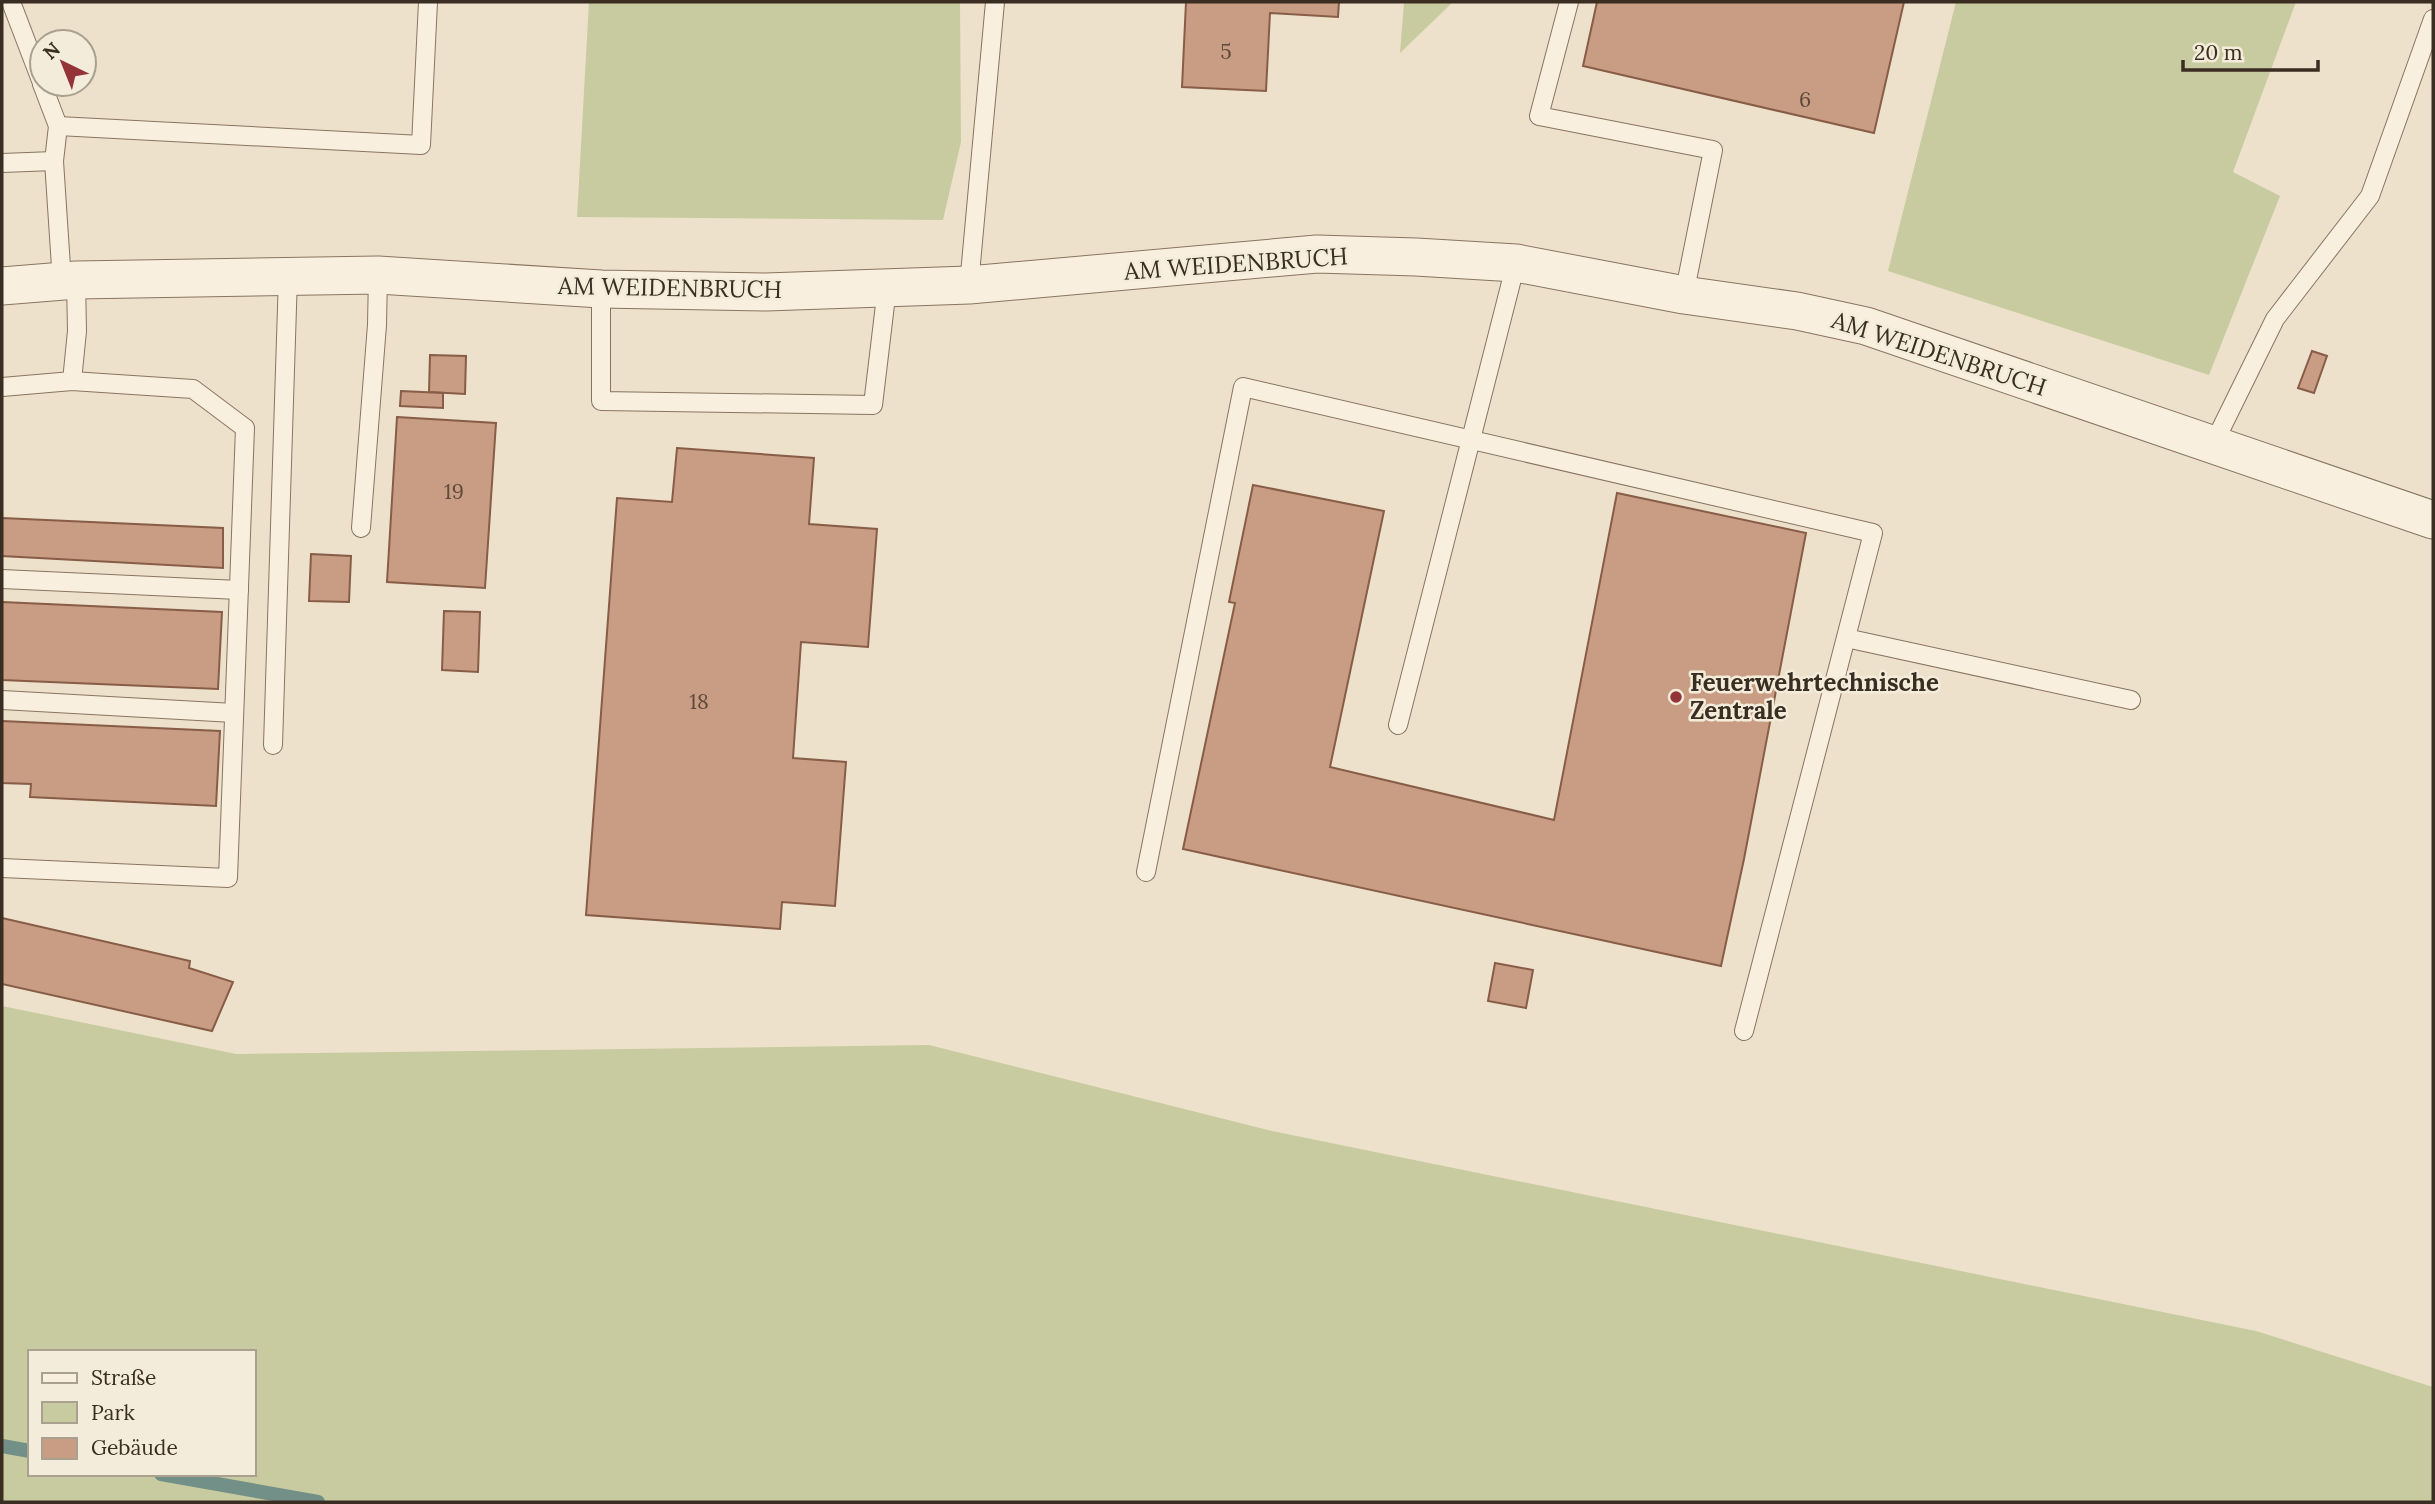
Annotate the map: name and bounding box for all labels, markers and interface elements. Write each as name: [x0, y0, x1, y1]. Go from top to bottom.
north arrow: [28, 28, 98, 98]
scale bar: [2183, 28, 2318, 72]
text: N: [38, 37, 65, 64]
house number: 5: [1220, 38, 1232, 65]
text: 20 m: [2194, 39, 2243, 66]
house number: 6: [1799, 86, 1811, 113]
street label: AM WEIDENBRUCH: [1122, 240, 1349, 287]
street label: AM WEIDENBRUCH: [557, 270, 782, 305]
street label: AM WEIDENBRUCH: [1827, 304, 2051, 403]
house number: 19: [444, 478, 464, 505]
place label: Feuerwehrtechnische Zentrale: [1690, 667, 1939, 726]
house number: 18: [689, 688, 709, 715]
marker: Feuerwehrtechnische Zentrale: [1668, 689, 1684, 705]
legend: [28, 1350, 256, 1476]
text: Straße: [91, 1364, 156, 1391]
text: Park: [91, 1399, 135, 1426]
text: Gebäude: [91, 1434, 178, 1461]

